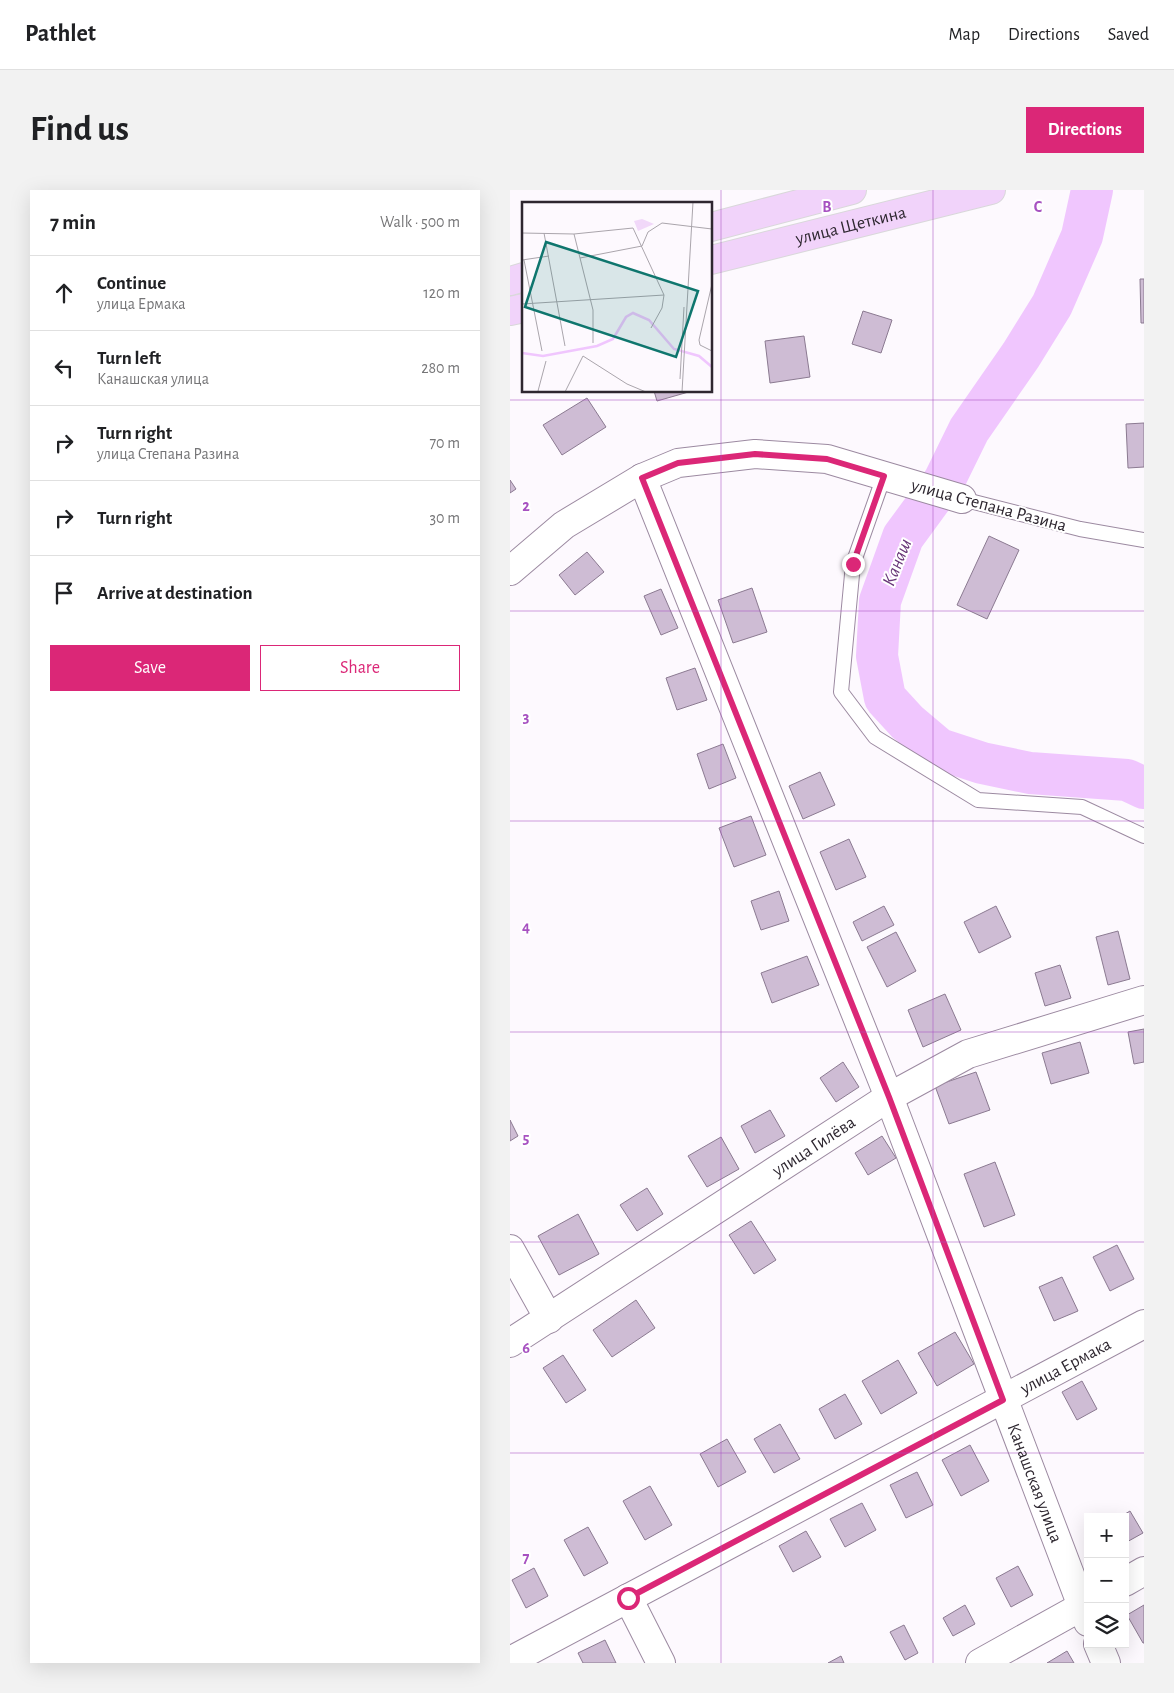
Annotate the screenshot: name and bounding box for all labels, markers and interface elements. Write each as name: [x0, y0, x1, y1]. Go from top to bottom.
text: Pathlet: [25, 22, 96, 46]
text: Map: [949, 26, 980, 44]
text: Directions: [1008, 26, 1080, 44]
text: Saved: [1108, 26, 1149, 44]
button: Directions: [1026, 107, 1144, 153]
text: Find us: [30, 112, 129, 147]
text: B: [822, 199, 832, 215]
text: C: [1034, 199, 1043, 215]
inset map: [522, 202, 712, 392]
street label: улица Щеткина: [793, 204, 908, 249]
text: 7 min: [50, 212, 96, 233]
text: Walk · 500 m: [380, 214, 460, 230]
text: Continue: [97, 274, 166, 293]
icon: ahead: [50, 279, 78, 307]
text: 120 m: [423, 285, 460, 301]
text: улица Ермака: [97, 296, 185, 312]
text: Turn left: [97, 349, 161, 368]
icon: left: [50, 354, 78, 382]
text: 280 m: [421, 360, 460, 376]
text: Канашская улица: [97, 371, 209, 387]
text: Turn right: [97, 424, 172, 443]
icon: right: [50, 429, 78, 457]
text: 70 m: [429, 435, 460, 451]
text: улица Степана Разина: [97, 446, 239, 462]
street label: улица Степана Разина: [908, 476, 1068, 535]
text: 2: [522, 498, 530, 514]
icon: right: [50, 504, 78, 532]
text: Turn right: [97, 509, 172, 528]
text: 30 m: [430, 510, 460, 526]
water label: Канаш: [879, 536, 915, 589]
route end: [842, 553, 865, 576]
icon: arrive: [50, 579, 78, 607]
text: Arrive at destination: [97, 584, 253, 603]
button: Save: [50, 645, 250, 691]
button: Share: [260, 645, 460, 691]
text: 3: [523, 709, 530, 725]
text: 4: [522, 919, 530, 935]
street label: улица Гилёва: [769, 1113, 859, 1181]
text: 5: [523, 1130, 530, 1146]
street label: улица Ермака: [1017, 1335, 1114, 1398]
text: 6: [522, 1340, 530, 1356]
street label: Канашская улица: [1004, 1421, 1065, 1545]
map controls: [1084, 1513, 1129, 1648]
button: +: [1084, 1513, 1129, 1558]
text: 7: [523, 1550, 530, 1566]
button: −: [1084, 1558, 1129, 1603]
route start: [617, 1587, 640, 1610]
button: layers: [1084, 1603, 1129, 1648]

